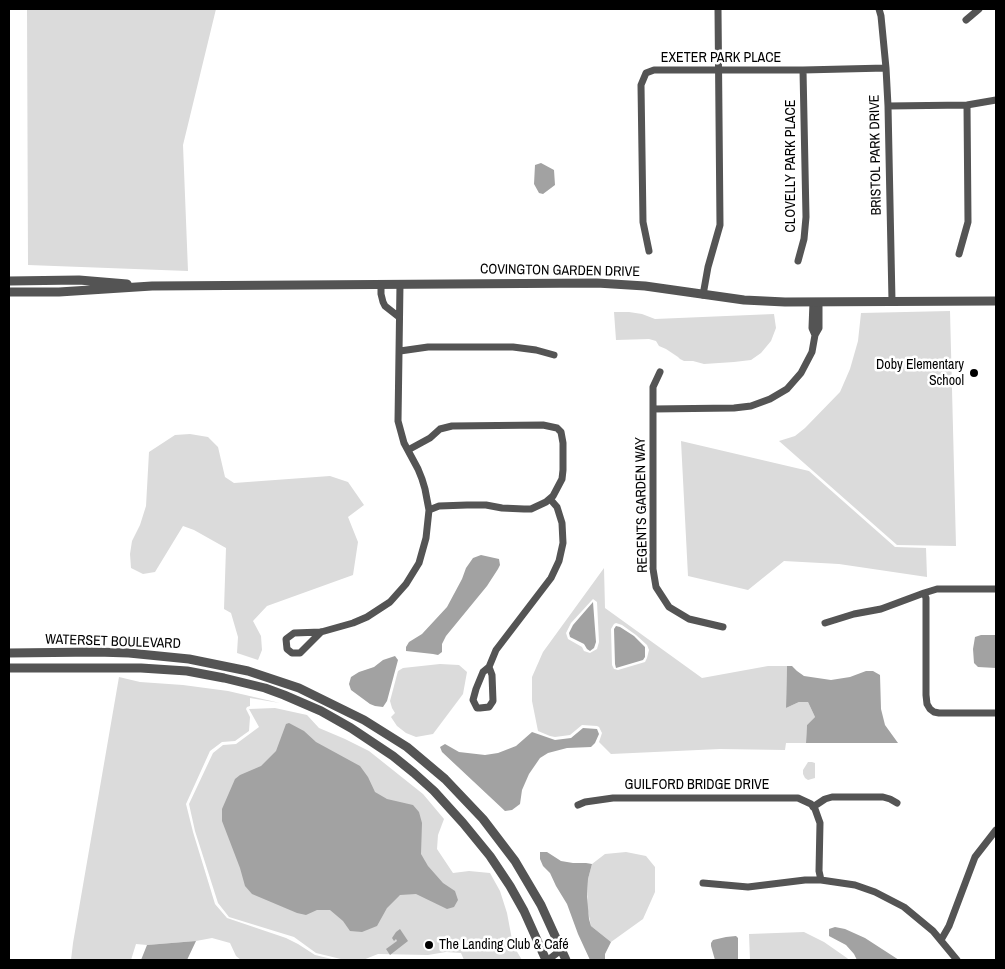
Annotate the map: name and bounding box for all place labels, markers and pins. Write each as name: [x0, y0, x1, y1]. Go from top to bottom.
place label: Doby Elementary School: [876, 357, 964, 390]
marker: Doby Elementary School: [968, 367, 980, 379]
place label: The Landing Club & Café: [439, 937, 569, 953]
marker: The Landing Club & Café: [423, 939, 435, 951]

